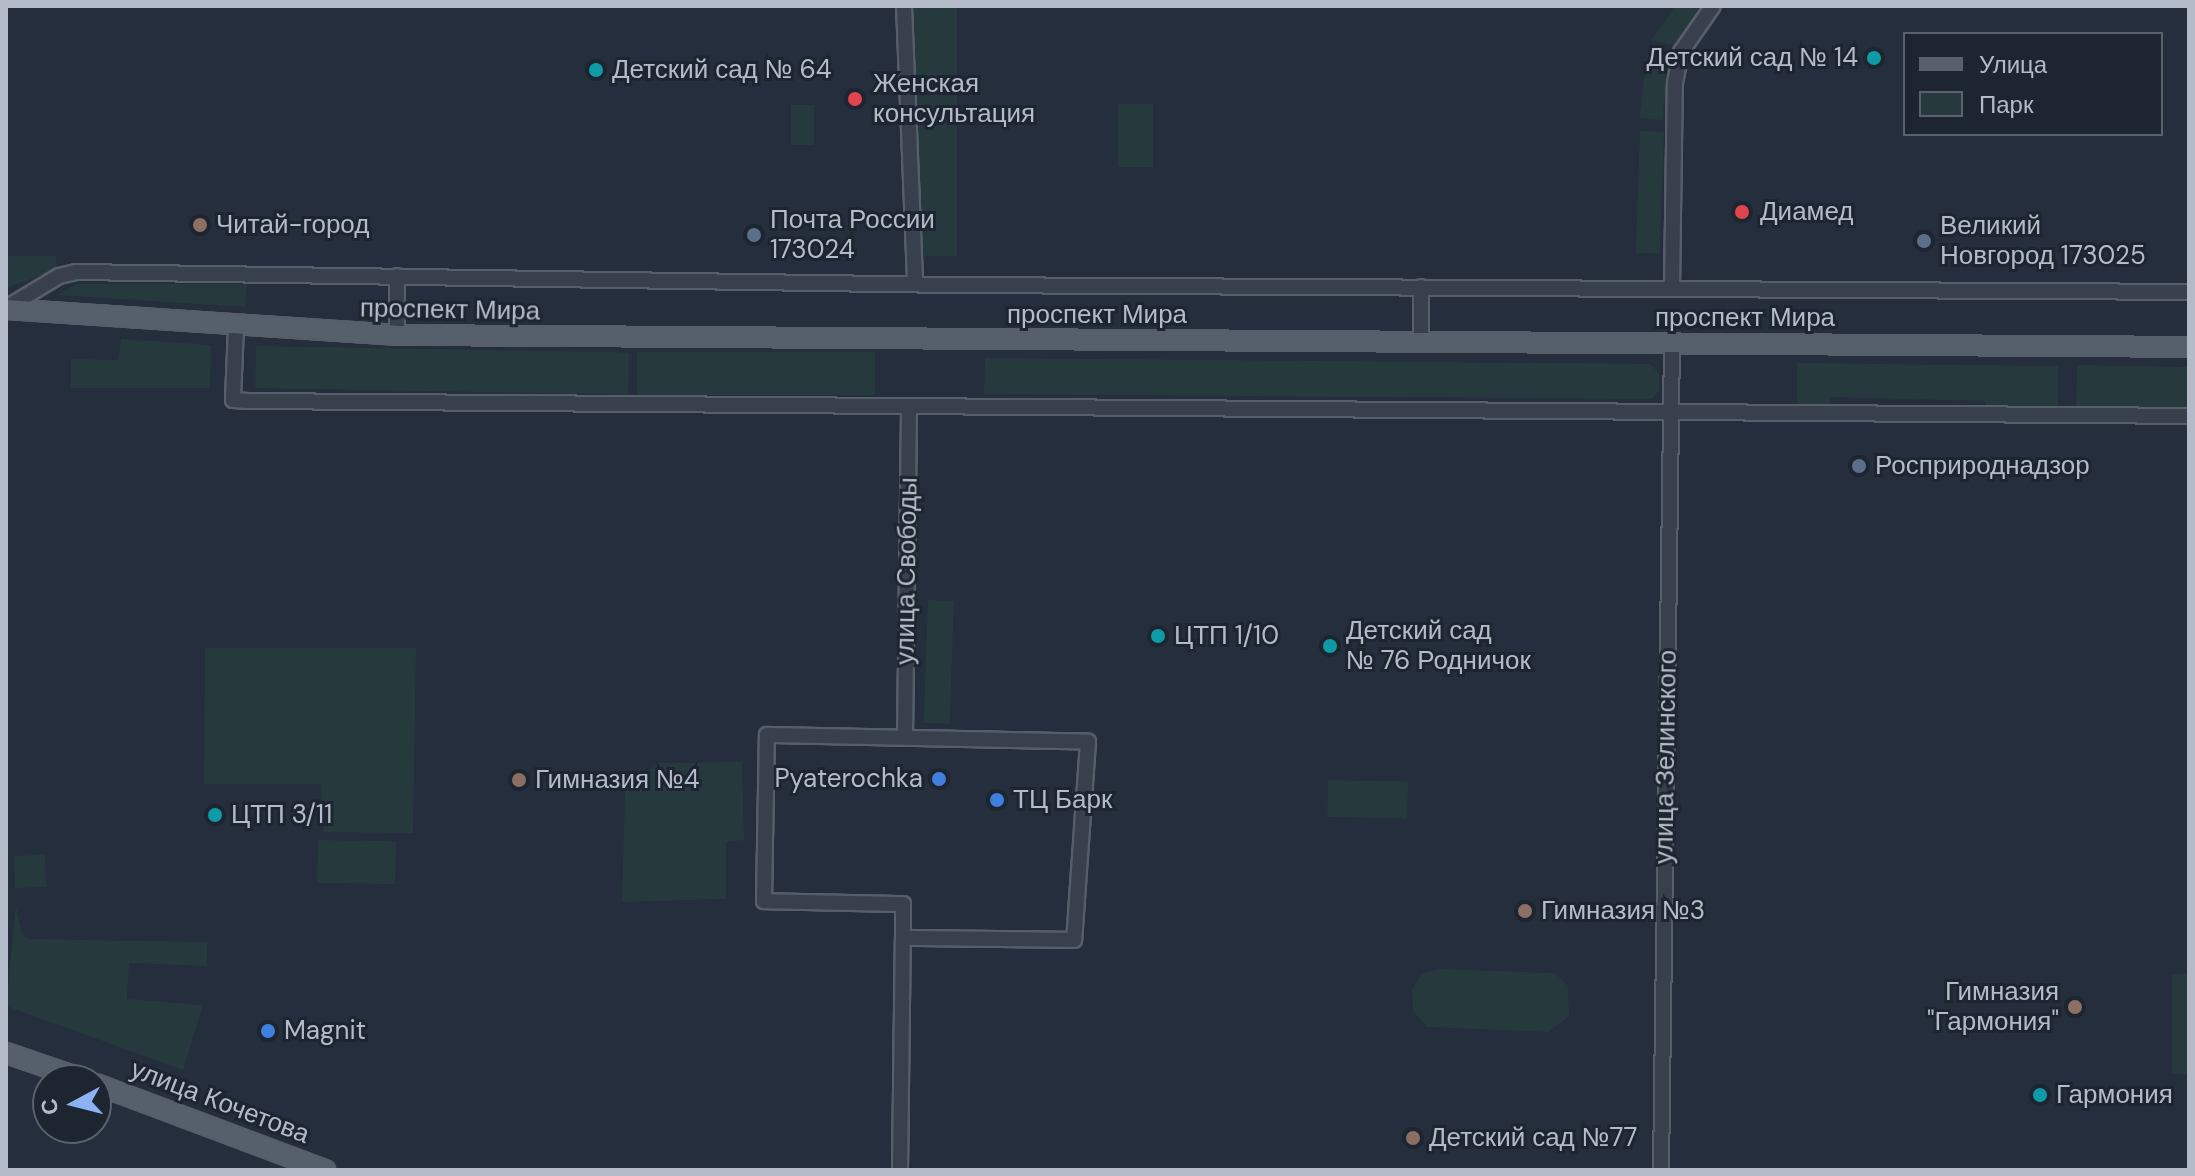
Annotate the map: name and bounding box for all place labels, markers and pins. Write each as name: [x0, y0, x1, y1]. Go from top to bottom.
place label: Детский сад № 14: [1647, 42, 1858, 74]
marker: Детский сад № 14: [1865, 49, 1883, 67]
place label: Детский сад № 64: [612, 54, 832, 86]
marker: Детский сад № 64: [587, 61, 605, 79]
place label: Женская консультация: [873, 68, 1035, 130]
marker: Женская консультация: [844, 88, 866, 110]
place label: Диамед: [1760, 196, 1854, 228]
marker: Диамед: [1731, 201, 1753, 223]
place label: Почта России 173024: [770, 204, 935, 266]
place label: Читай-город: [216, 209, 369, 241]
place label: Великий Новгород 173025: [1940, 210, 2146, 272]
marker: Читай-город: [191, 216, 209, 234]
marker: Почта России 173024: [745, 226, 763, 244]
marker: Великий Новгород 173025: [1915, 232, 1933, 250]
place label: Росприроднадзор: [1875, 450, 2090, 482]
marker: Росприроднадзор: [1850, 457, 1868, 475]
place label: Детский сад № 76 Родничок: [1346, 615, 1531, 676]
place label: ЦТП 1/10: [1174, 620, 1279, 652]
marker: ЦТП 1/10: [1149, 627, 1167, 645]
marker: Детский сад № 76 Родничок: [1321, 637, 1339, 655]
place label: Pyaterochka: [774, 763, 923, 795]
place label: Гимназия №4: [535, 764, 700, 796]
marker: Pyaterochka: [930, 770, 948, 788]
marker: Гимназия №4: [510, 771, 528, 789]
place label: ТЦ Барк: [1013, 784, 1112, 816]
marker: ТЦ Барк: [988, 791, 1006, 809]
place label: ЦТП 3/11: [231, 799, 332, 831]
marker: ЦТП 3/11: [206, 806, 224, 824]
place label: Гимназия №3: [1541, 895, 1705, 927]
marker: Гимназия №3: [1516, 902, 1534, 920]
place label: Гимназия "Гармония": [1927, 976, 2059, 1038]
marker: Гимназия "Гармония": [2066, 998, 2084, 1016]
place label: Magnit: [284, 1015, 366, 1047]
marker: Magnit: [259, 1022, 277, 1040]
place label: Гармония: [2056, 1079, 2173, 1111]
marker: Гармония: [2031, 1086, 2049, 1104]
place label: Детский сад №77: [1429, 1122, 1637, 1154]
marker: Детский сад №77: [1404, 1129, 1422, 1147]

